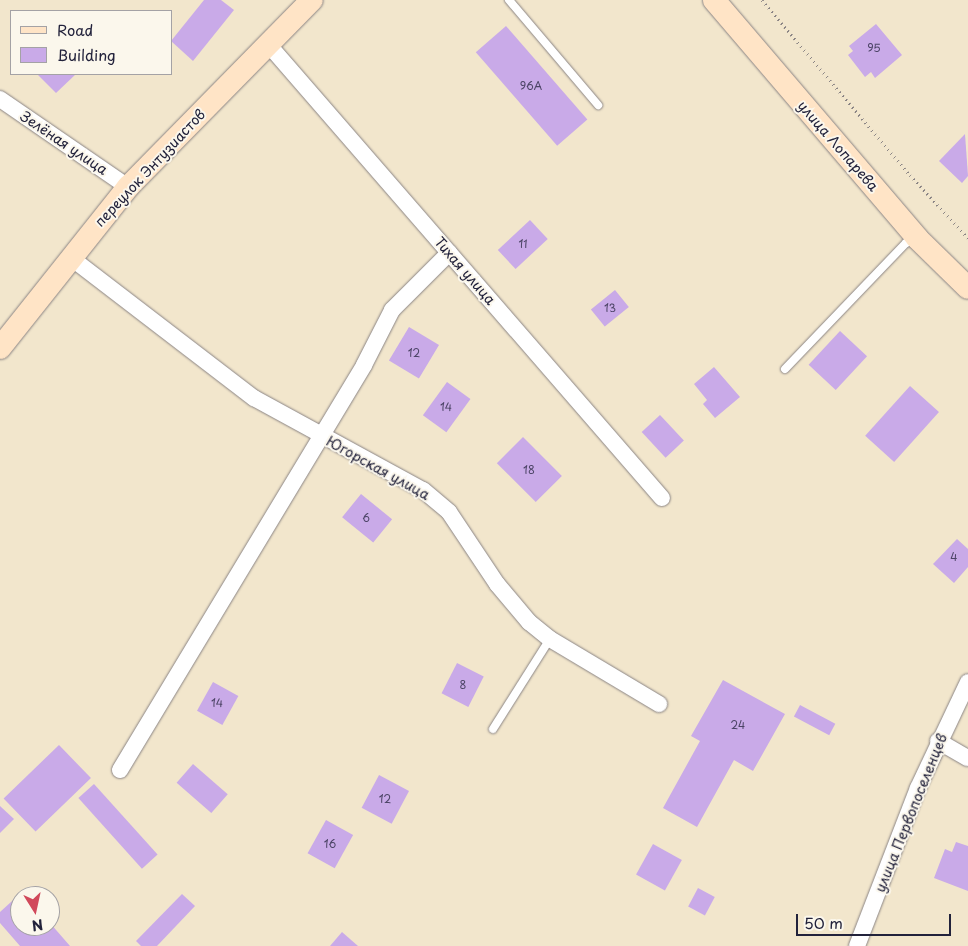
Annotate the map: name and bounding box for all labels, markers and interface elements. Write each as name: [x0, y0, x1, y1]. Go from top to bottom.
legend: [10, 10, 172, 75]
text: Road: [57, 18, 93, 41]
house number: 95: [867, 41, 881, 55]
text: Building: [57, 43, 116, 66]
house number: 96А: [520, 79, 542, 93]
street label: улица Лопарева: [794, 97, 882, 195]
street label: переулок Энтузиастов: [91, 106, 209, 230]
street label: Зелёная улица: [17, 107, 111, 179]
street label: Тихая улица: [431, 233, 499, 309]
house number: 11: [518, 237, 528, 251]
house number: 13: [604, 301, 616, 315]
house number: 12: [408, 346, 420, 360]
house number: 14: [440, 400, 452, 414]
street label: Югорская улица: [323, 432, 433, 504]
house number: 18: [523, 463, 535, 477]
house number: 6: [362, 511, 370, 525]
house number: 4: [950, 550, 958, 564]
house number: 8: [460, 678, 466, 692]
house number: 14: [211, 696, 223, 710]
house number: 24: [731, 718, 745, 732]
street label: улица Первопоселенцев: [871, 731, 951, 895]
house number: 12: [379, 792, 391, 806]
house number: 16: [324, 837, 336, 851]
north arrow: [10, 886, 60, 936]
scale bar: [798, 904, 953, 936]
text: 50 m: [804, 911, 843, 934]
text: N: [30, 914, 45, 937]

